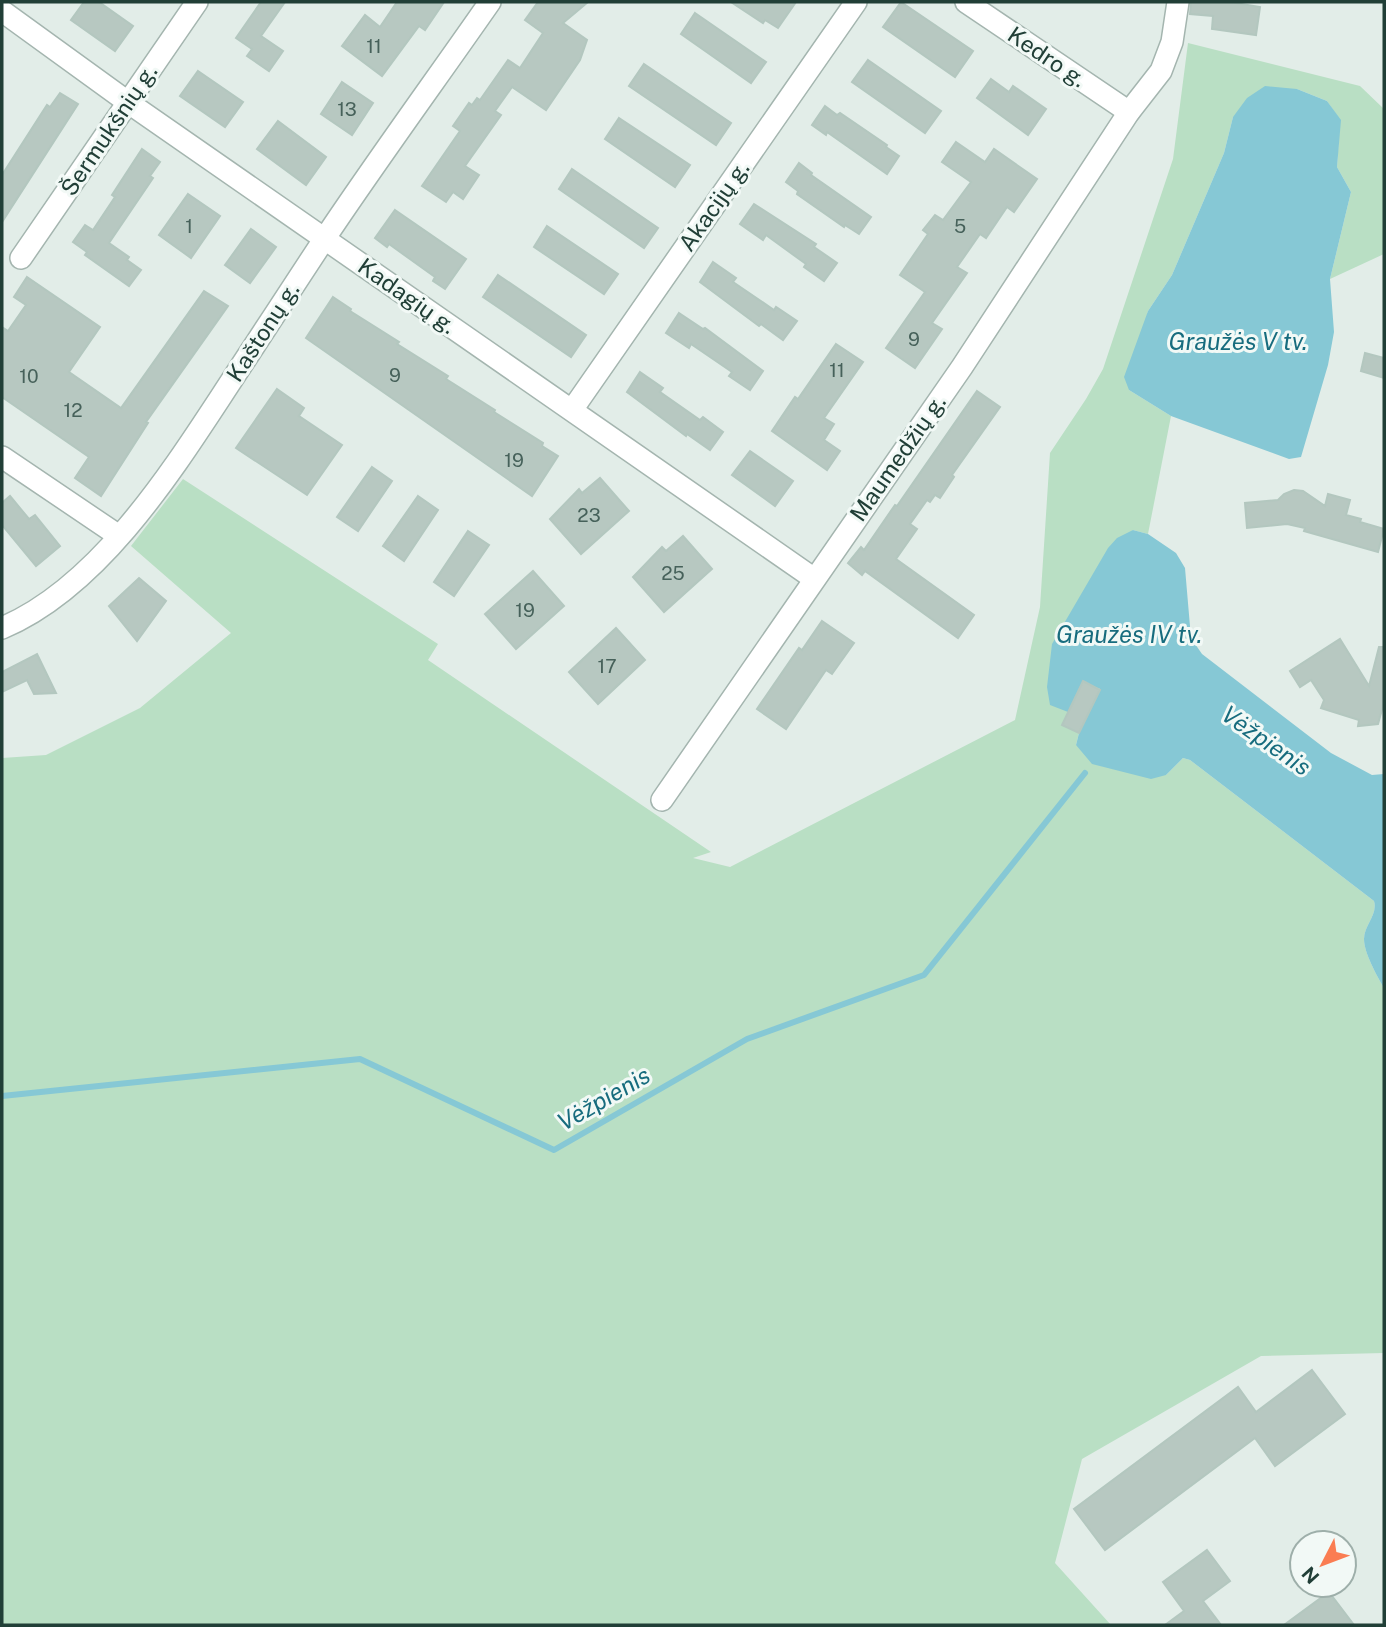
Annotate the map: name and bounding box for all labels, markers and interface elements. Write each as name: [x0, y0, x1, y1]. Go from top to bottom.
street label: Kedro g.: [1003, 21, 1092, 93]
house number: 11: [366, 35, 382, 57]
street label: Šermukšnių g.: [55, 59, 162, 200]
house number: 13: [337, 98, 357, 120]
street label: Akacijų g.: [673, 155, 755, 256]
house number: 1: [185, 215, 193, 237]
house number: 5: [954, 215, 966, 237]
street label: Kadagių g.: [353, 252, 461, 339]
street label: Kaštonų g.: [221, 277, 305, 386]
water label: Graužės V tv.: [1169, 327, 1307, 355]
house number: 9: [908, 328, 920, 350]
house number: 11: [829, 359, 845, 381]
house number: 9: [389, 364, 401, 386]
house number: 10: [19, 365, 39, 387]
street label: Maumedžių g.: [844, 389, 951, 526]
house number: 12: [63, 399, 83, 421]
house number: 19: [504, 449, 524, 471]
house number: 23: [577, 504, 601, 526]
house number: 25: [661, 562, 685, 584]
house number: 19: [515, 599, 535, 621]
water label: Graužės IV tv.: [1056, 620, 1202, 648]
house number: 17: [597, 655, 617, 677]
water label: Vėžpienis: [1217, 699, 1317, 781]
water label: Vėžpienis: [552, 1060, 655, 1136]
north arrow: [1288, 1529, 1358, 1599]
text: N: [1297, 1562, 1324, 1588]

